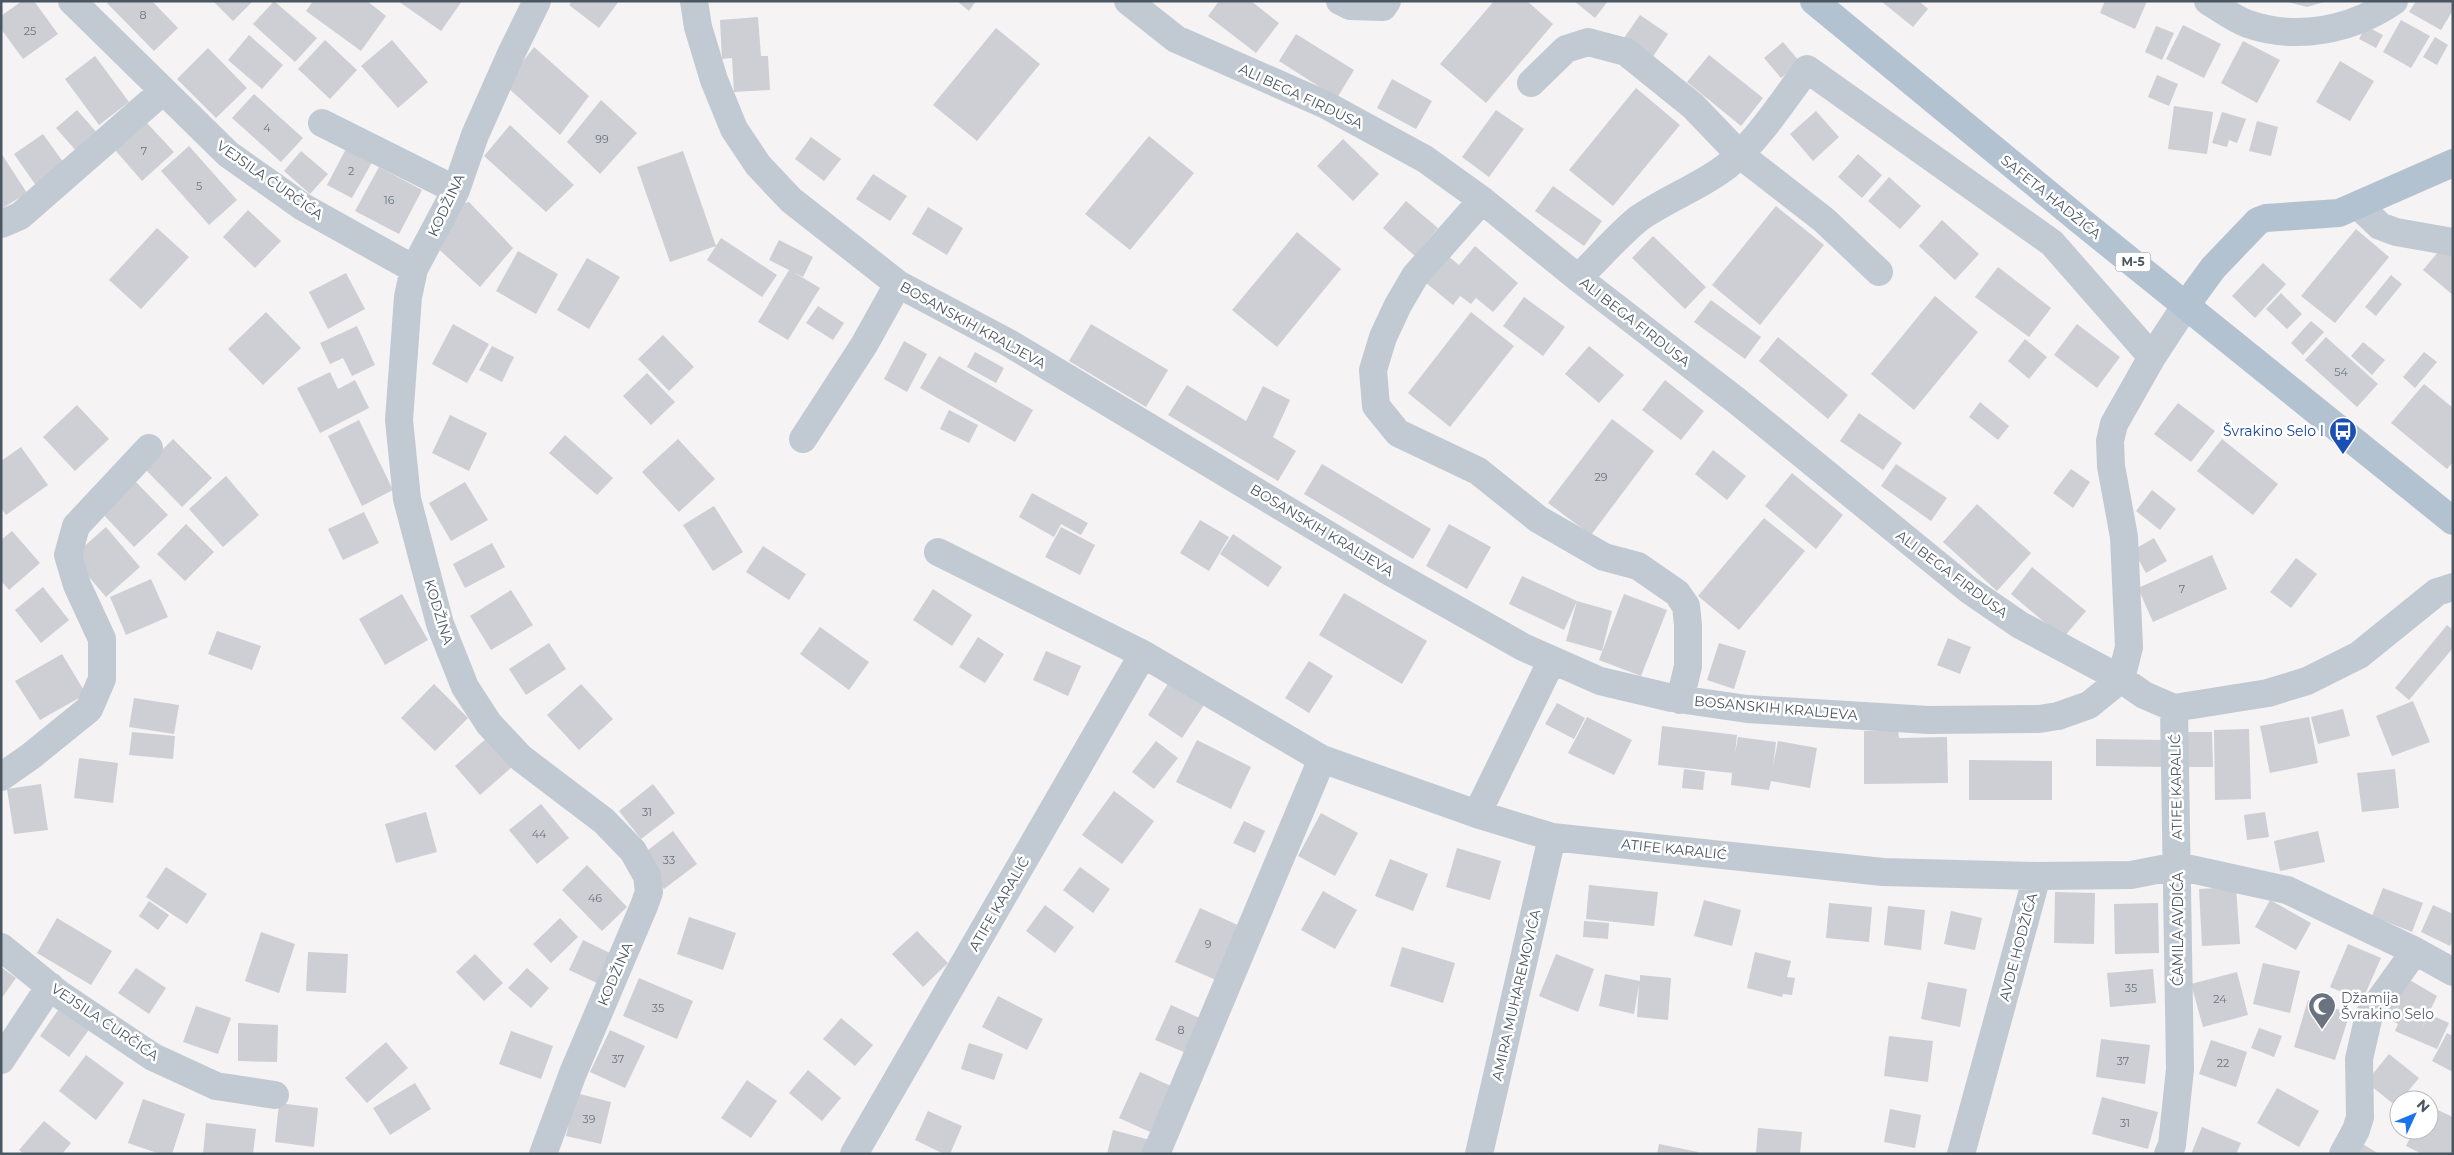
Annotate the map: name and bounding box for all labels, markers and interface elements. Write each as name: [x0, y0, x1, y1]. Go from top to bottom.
house number: 8: [139, 8, 147, 22]
house number: 25: [24, 24, 36, 38]
street label: ALI BEGA FIRDUSA: [1236, 59, 1367, 133]
house number: 4: [263, 121, 271, 135]
house number: 99: [595, 132, 609, 146]
street label: VEJSILA ĆURČIĆA: [213, 137, 328, 224]
house number: 7: [141, 144, 147, 158]
street label: SAFETA HADŽIĆA: [1997, 151, 2106, 244]
house number: 2: [348, 164, 354, 178]
street label: KODŽINA: [424, 170, 469, 239]
house number: 5: [196, 179, 202, 193]
house number: 16: [384, 193, 395, 207]
road number: M-5: [2116, 252, 2150, 272]
street label: ALI BEGA FIRDUSA: [1576, 273, 1695, 371]
street label: BOSANSKIH KRALJEVA: [897, 277, 1050, 373]
house number: 54: [2334, 365, 2348, 379]
bus stop icon: Švrakino Selo I: [2328, 416, 2358, 455]
place label: Švrakino Selo I: [2223, 422, 2324, 440]
house number: 29: [1595, 470, 1608, 484]
street label: BOSANSKIH KRALJEVA: [1247, 480, 1398, 580]
street label: ALI BEGA FIRDUSA: [1893, 526, 2012, 622]
street label: KODŽINA: [421, 577, 458, 648]
house number: 7: [2179, 582, 2185, 596]
street label: BOSANSKIH KRALJEVA: [1693, 692, 1859, 724]
street label: ATIFE KARALIĆ: [2166, 734, 2186, 840]
house number: 31: [642, 805, 652, 819]
house number: 44: [532, 827, 547, 841]
street label: ATIFE KARALIĆ: [1620, 835, 1728, 863]
house number: 33: [663, 853, 675, 867]
street label: ATIFE KARALIĆ: [965, 854, 1033, 954]
street label: ĆAMILA AVDIĆA: [2169, 871, 2187, 986]
street label: AVDE HODŽIĆA: [1995, 890, 2041, 1003]
house number: 46: [588, 891, 602, 905]
street label: AMIRA MUHAREMOVIĆA: [1488, 907, 1545, 1082]
house number: 9: [1205, 937, 1212, 951]
street label: KODŽINA: [594, 939, 637, 1009]
street label: VEJSILA ĆURČIĆA: [48, 979, 163, 1065]
house number: 35: [2125, 981, 2137, 995]
place label: Džamija Švrakino Selo: [2341, 989, 2434, 1023]
mosque icon: Džamija Švrakino Selo: [2307, 991, 2337, 1030]
house number: 24: [2213, 992, 2227, 1006]
house number: 35: [652, 1001, 664, 1015]
house number: 8: [1177, 1023, 1185, 1037]
house number: 37: [612, 1052, 624, 1066]
house number: 37: [2117, 1054, 2129, 1068]
house number: 22: [2217, 1056, 2229, 1070]
north arrow: [2389, 1090, 2439, 1140]
text: N: [2413, 1096, 2434, 1116]
house number: 39: [583, 1112, 596, 1126]
house number: 31: [2120, 1116, 2130, 1130]

